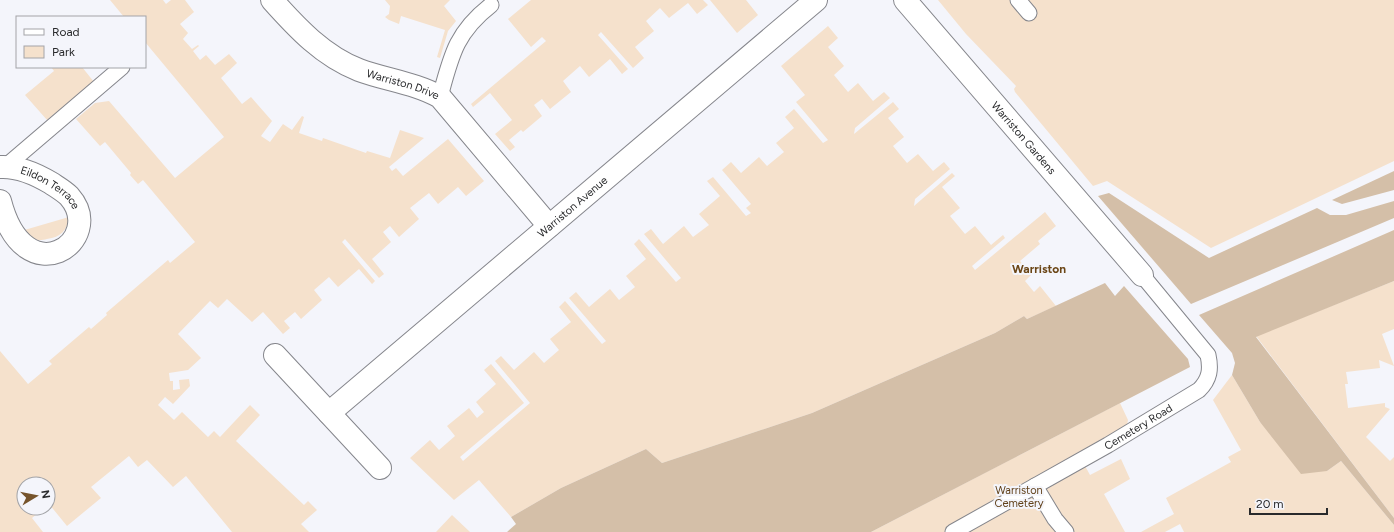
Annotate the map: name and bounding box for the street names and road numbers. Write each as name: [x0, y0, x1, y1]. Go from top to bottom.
street label: Warriston Drive: [365, 67, 442, 102]
street label: Warriston Gardens: [989, 99, 1059, 177]
street label: Eildon Terrace: [19, 163, 83, 211]
street label: Warriston Avenue: [535, 173, 610, 240]
street label: Cemetery Road: [1102, 401, 1175, 452]

